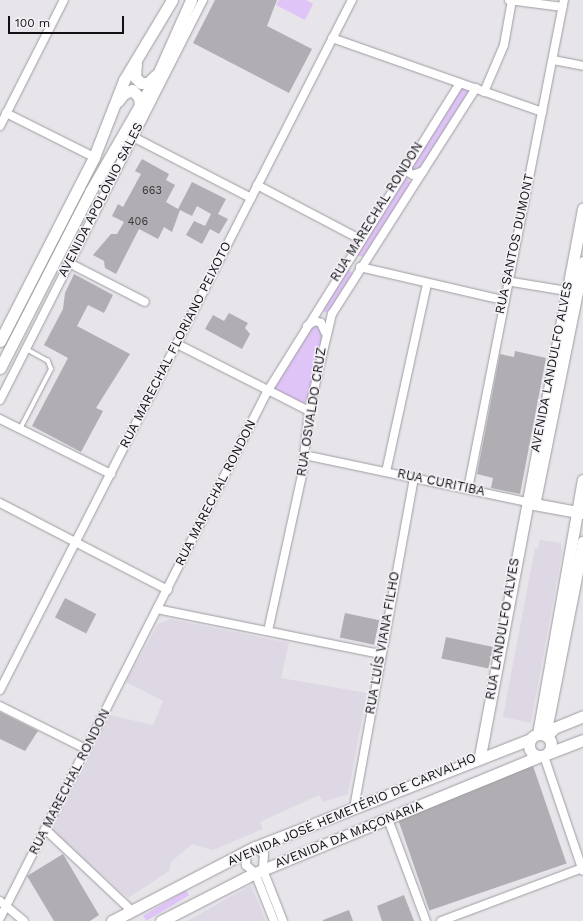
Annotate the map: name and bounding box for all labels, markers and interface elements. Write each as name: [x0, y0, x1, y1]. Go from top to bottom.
scale bar: [10, 8, 126, 34]
text: 100 m: [15, 16, 50, 30]
street label: AVENIDA APOLÔNIO SALES: [55, 120, 147, 280]
street label: RUA MARECHAL RONDON: [327, 139, 427, 285]
street label: RUA SANTOS DUMONT: [492, 172, 538, 316]
house number: 663: [142, 184, 162, 198]
house number: 406: [128, 215, 148, 229]
street label: RUA MARECHAL FLORIANO PEIXOTO: [117, 239, 235, 451]
street label: AVENIDA LANDULFO ALVES: [528, 280, 576, 454]
street label: RUA OSVALDO CRUZ: [294, 346, 330, 478]
street label: RUA MARECHAL RONDON: [172, 417, 260, 569]
street label: RUA CURITIBA: [395, 466, 487, 500]
street label: RUA LANDULFO ALVES: [483, 556, 523, 702]
street label: RUA LUÍS VIANA FILHO: [363, 570, 403, 716]
street label: RUA MARECHAL RONDON: [26, 706, 114, 858]
street label: AVENIDA JOSÉ HEMETÉRIO DE CARVALHO: [225, 750, 479, 870]
street label: AVENIDA DA MAÇONARIA: [272, 798, 426, 872]

